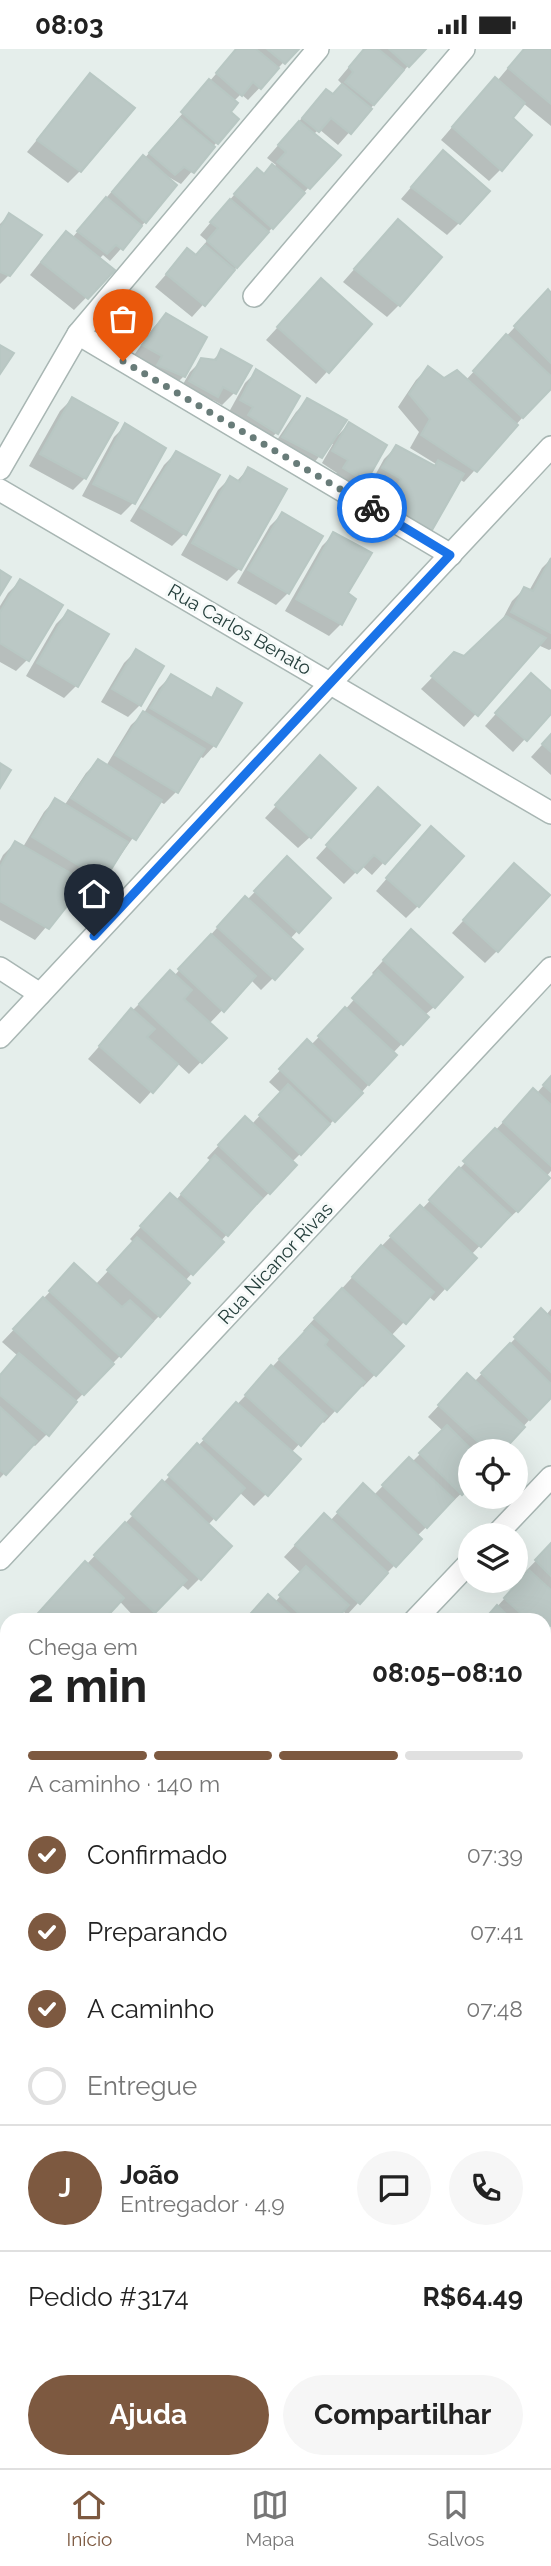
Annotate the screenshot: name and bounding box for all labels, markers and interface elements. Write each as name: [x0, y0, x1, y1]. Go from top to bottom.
text: 08:03: [35, 10, 104, 40]
pin: [93, 289, 153, 361]
icon: bag: [104, 300, 142, 338]
courier: [337, 473, 407, 543]
icon: bike: [353, 489, 391, 527]
street label: Rua Carlos Benato: [164, 579, 316, 679]
pin: [64, 864, 124, 936]
icon: home: [75, 875, 113, 913]
street label: Rua Nicanor Rivas: [213, 1198, 337, 1328]
map controls: [458, 1439, 528, 1593]
button: locate: [458, 1439, 528, 1509]
button: layers: [458, 1523, 528, 1593]
text: Chega em: [28, 1633, 138, 1660]
text: 08:05–08:10: [372, 1658, 523, 1688]
text: 2 min: [28, 1659, 147, 1713]
text: A caminho · 140 m: [28, 1770, 220, 1797]
icon: check: [28, 1836, 66, 1874]
text: Confirmado: [87, 1840, 227, 1870]
text: 07:39: [467, 1841, 523, 1868]
icon: check: [28, 1913, 66, 1951]
text: Preparando: [87, 1917, 227, 1947]
text: 07:41: [470, 1918, 523, 1945]
icon: check: [28, 1990, 66, 2028]
text: A caminho: [87, 1994, 214, 2024]
text: 07:48: [466, 1995, 523, 2022]
text: Entregue: [87, 2071, 197, 2101]
button: chat: [357, 2151, 431, 2225]
button: phone: [449, 2151, 523, 2225]
text: João: [120, 2160, 179, 2190]
text: J: [59, 2173, 71, 2203]
text: Entregador · 4.9: [120, 2190, 285, 2217]
text: Pedido #3174: [28, 2282, 189, 2312]
text: R$64.49: [423, 2282, 523, 2312]
button: Ajuda: [28, 2375, 269, 2455]
button: Compartilhar: [283, 2375, 523, 2455]
tab: Início: [67, 2486, 112, 2550]
tab: Mapa: [245, 2486, 294, 2550]
tab: Salvos: [427, 2486, 484, 2550]

